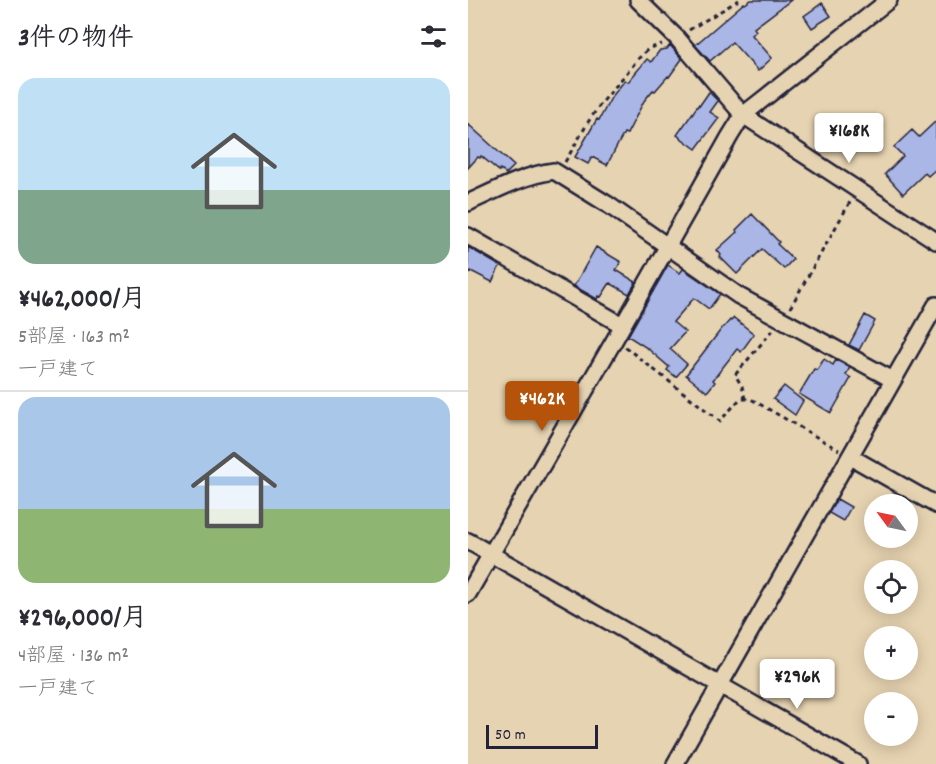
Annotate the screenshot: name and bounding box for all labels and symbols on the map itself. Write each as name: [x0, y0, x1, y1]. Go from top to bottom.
pin: ¥168K: [807, 113, 891, 164]
pin: ¥462K: [500, 381, 584, 432]
north arrow: [864, 494, 918, 548]
pin: ¥296K: [755, 659, 839, 710]
scale bar: [486, 722, 598, 750]

